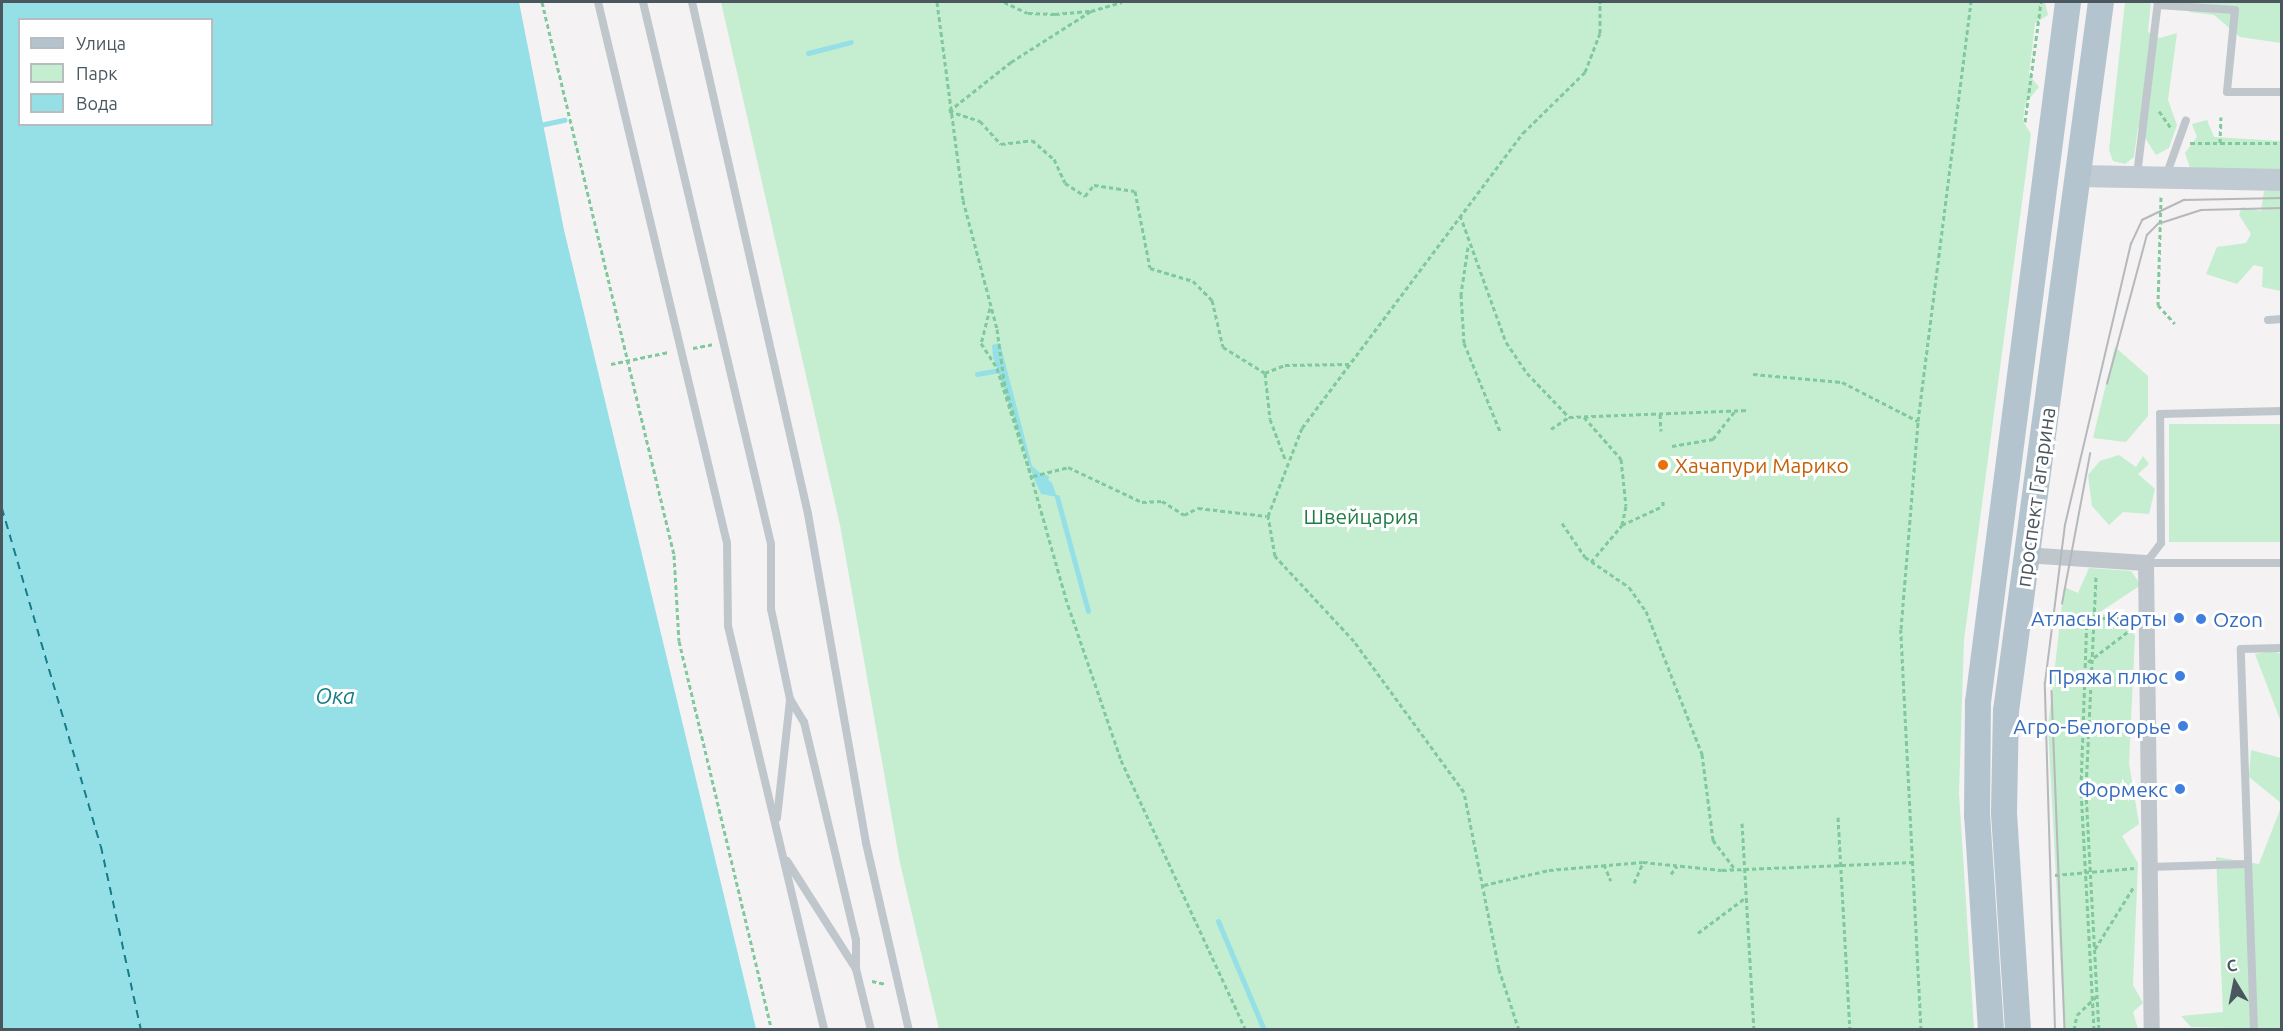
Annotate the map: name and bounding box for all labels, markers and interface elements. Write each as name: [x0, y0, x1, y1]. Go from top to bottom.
legend: [18, 18, 213, 126]
text: Улица: [76, 33, 126, 53]
text: Парк: [76, 63, 117, 83]
text: Вода: [76, 93, 118, 113]
street label: проспект Гагарина: [2010, 405, 2060, 589]
place label: Хачапури Марико: [1675, 452, 1849, 478]
marker: Хачапури Марико: [1656, 458, 1670, 472]
park label: Швейцария: [1303, 503, 1419, 529]
place label: Атласы Карты: [2031, 605, 2167, 631]
place label: Ozon: [2213, 606, 2263, 632]
marker: Атласы Карты: [2172, 611, 2186, 625]
marker: Ozon: [2194, 612, 2208, 626]
place label: Пряжа плюс: [2048, 663, 2168, 689]
marker: Пряжа плюс: [2173, 669, 2187, 683]
water label: Ока: [315, 683, 355, 709]
place label: Агро-Белогорье: [2013, 713, 2171, 739]
marker: Агро-Белогорье: [2176, 719, 2190, 733]
place label: Формекс: [2078, 776, 2168, 802]
marker: Формекс: [2173, 782, 2187, 796]
north arrow: [2205, 953, 2265, 1013]
text: С: [2225, 956, 2238, 975]

